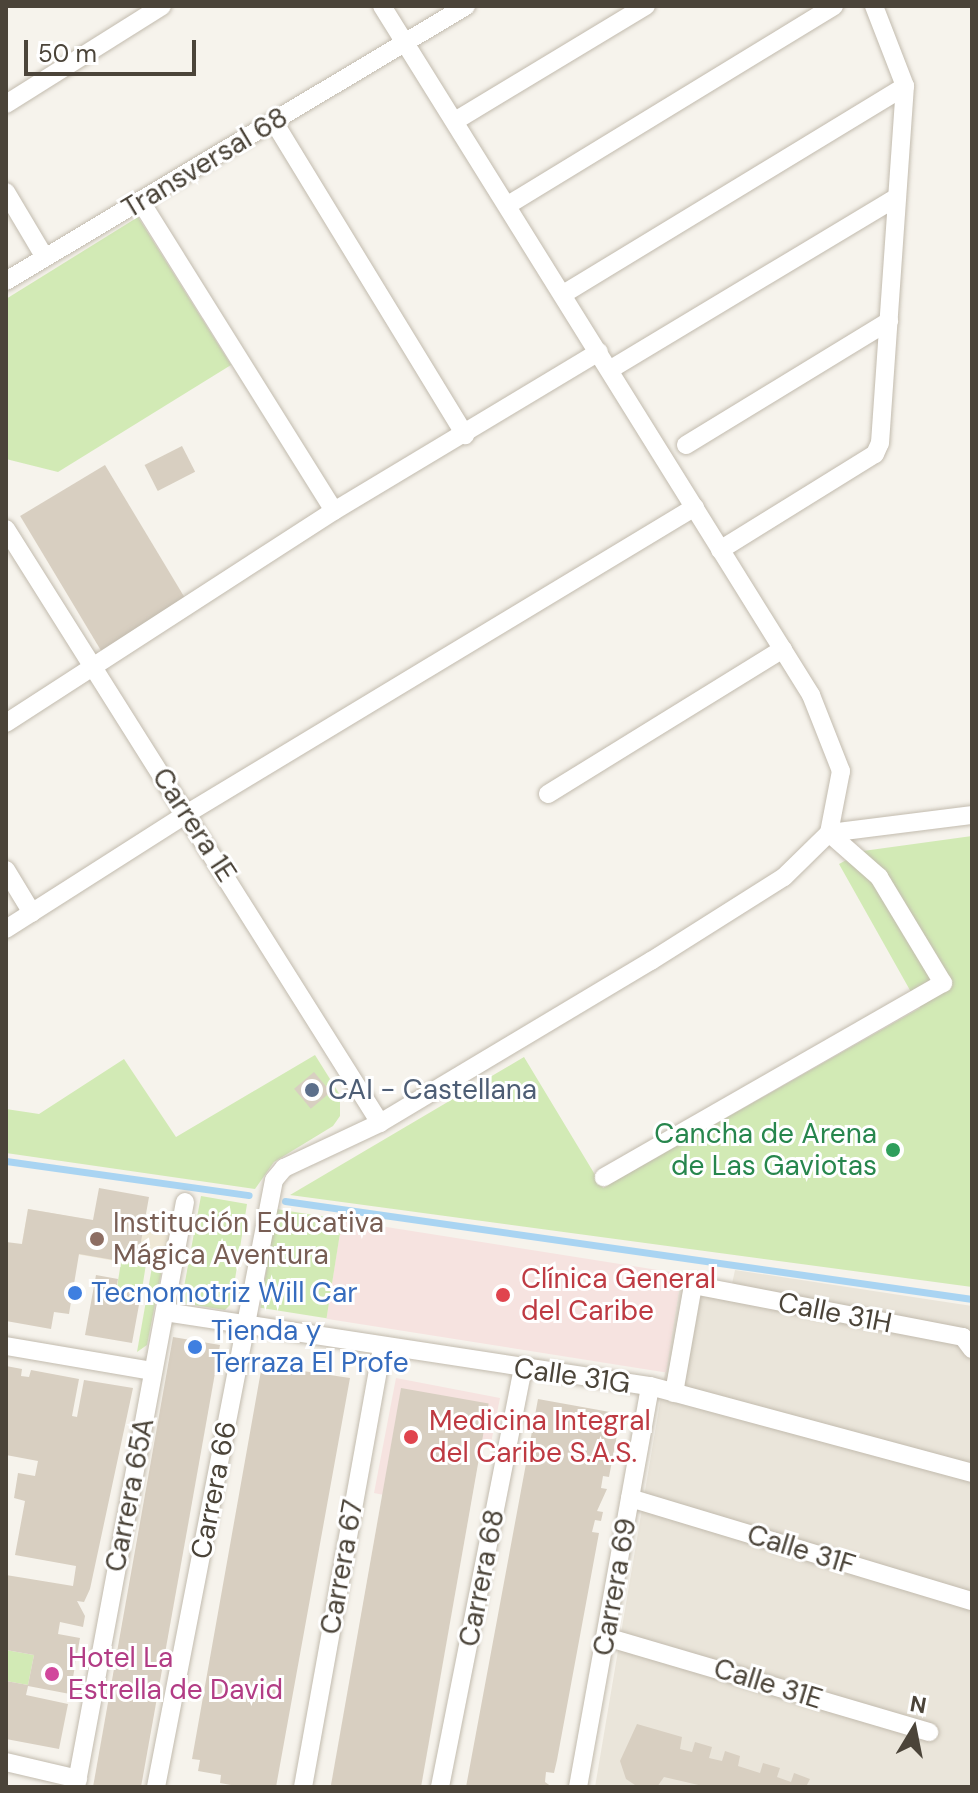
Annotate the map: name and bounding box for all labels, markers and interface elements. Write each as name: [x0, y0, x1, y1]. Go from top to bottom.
scale bar: [28, 24, 200, 74]
text: 50 m: [38, 38, 97, 69]
street label: Transversal 68: [116, 100, 294, 226]
street label: Carrera 1E: [145, 762, 243, 888]
place label: CAI - Castellana: [328, 1073, 537, 1107]
marker: CAI - Castellana: [303, 1081, 321, 1099]
place label: Cancha de Arena de Las Gaviotas: [654, 1117, 877, 1183]
marker: Cancha de Arena de Las Gaviotas: [884, 1141, 902, 1159]
place label: Institución Educativa Mágica Aventura: [113, 1206, 384, 1272]
marker: Institución Educativa Mágica Aventura: [88, 1230, 106, 1248]
place label: Clínica General del Caribe: [521, 1262, 716, 1328]
place label: Tecnomotriz Will Car: [91, 1276, 358, 1310]
marker: Tecnomotriz Will Car: [66, 1284, 84, 1302]
marker: Clínica General del Caribe: [492, 1284, 514, 1306]
street label: Calle 31H: [775, 1286, 895, 1340]
place label: Tienda y Terraza El Profe: [211, 1314, 409, 1380]
marker: Tienda y Terraza El Profe: [186, 1338, 204, 1356]
street label: Calle 31G: [512, 1351, 632, 1401]
place label: Medicina Integral del Caribe S.A.S.: [429, 1404, 651, 1470]
street label: Carrera 65A: [99, 1415, 161, 1575]
street label: Carrera 66: [184, 1418, 244, 1562]
marker: Medicina Integral del Caribe S.A.S.: [400, 1426, 422, 1448]
street label: Carrera 67: [314, 1497, 370, 1637]
street label: Carrera 68: [452, 1507, 512, 1649]
street label: Carrera 69: [586, 1516, 644, 1658]
street label: Calle 31F: [743, 1518, 859, 1582]
place label: Hotel La Estrella de David: [68, 1641, 283, 1707]
street label: Calle 31E: [710, 1652, 826, 1716]
marker: Hotel La Estrella de David: [43, 1665, 61, 1683]
north arrow: [874, 1689, 954, 1769]
text: N: [908, 1689, 929, 1721]

